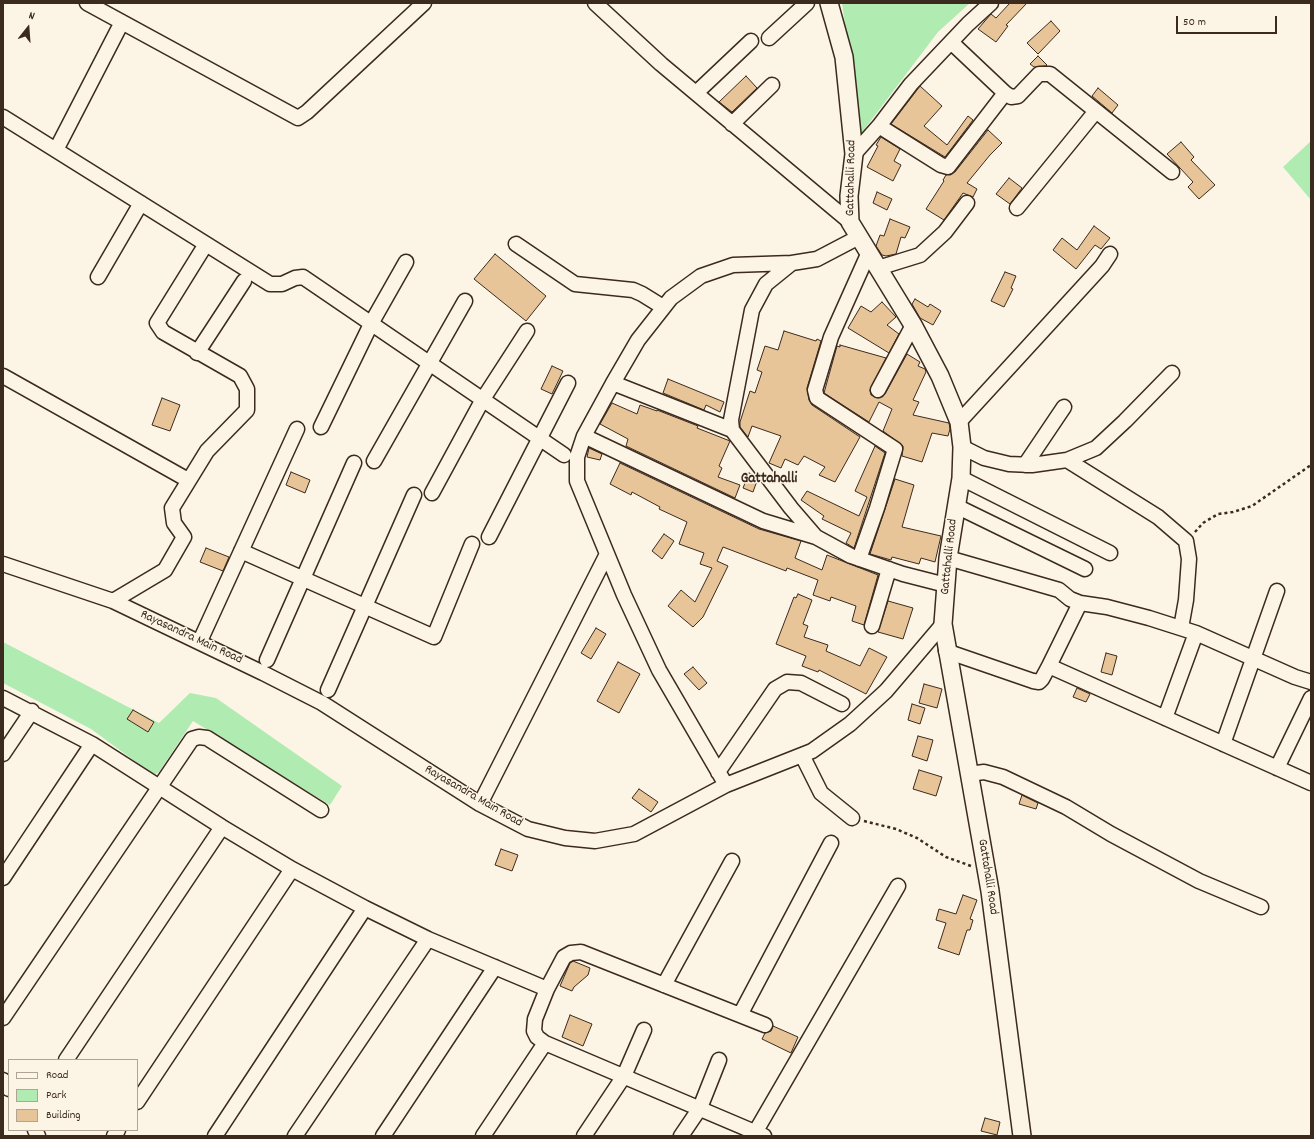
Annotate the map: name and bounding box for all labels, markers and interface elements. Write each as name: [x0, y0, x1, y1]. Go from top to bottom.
north arrow: [8, 8, 48, 48]
text: N: [27, 8, 36, 25]
scale bar: [1178, 8, 1279, 34]
text: 50 m: [1183, 14, 1206, 31]
street label: Gattahalli Road: [844, 140, 860, 216]
district label: Gattahalli: [741, 471, 797, 489]
street label: Gattahalli Road: [938, 518, 962, 596]
street label: Rayasandra Main Road: [138, 608, 244, 668]
street label: Rayasandra Main Road: [421, 763, 525, 831]
street label: Gattahalli Road: [973, 838, 1001, 916]
legend: [8, 1059, 138, 1131]
text: Road: [46, 1067, 68, 1084]
text: Park: [46, 1087, 66, 1104]
text: Building: [46, 1107, 81, 1124]

